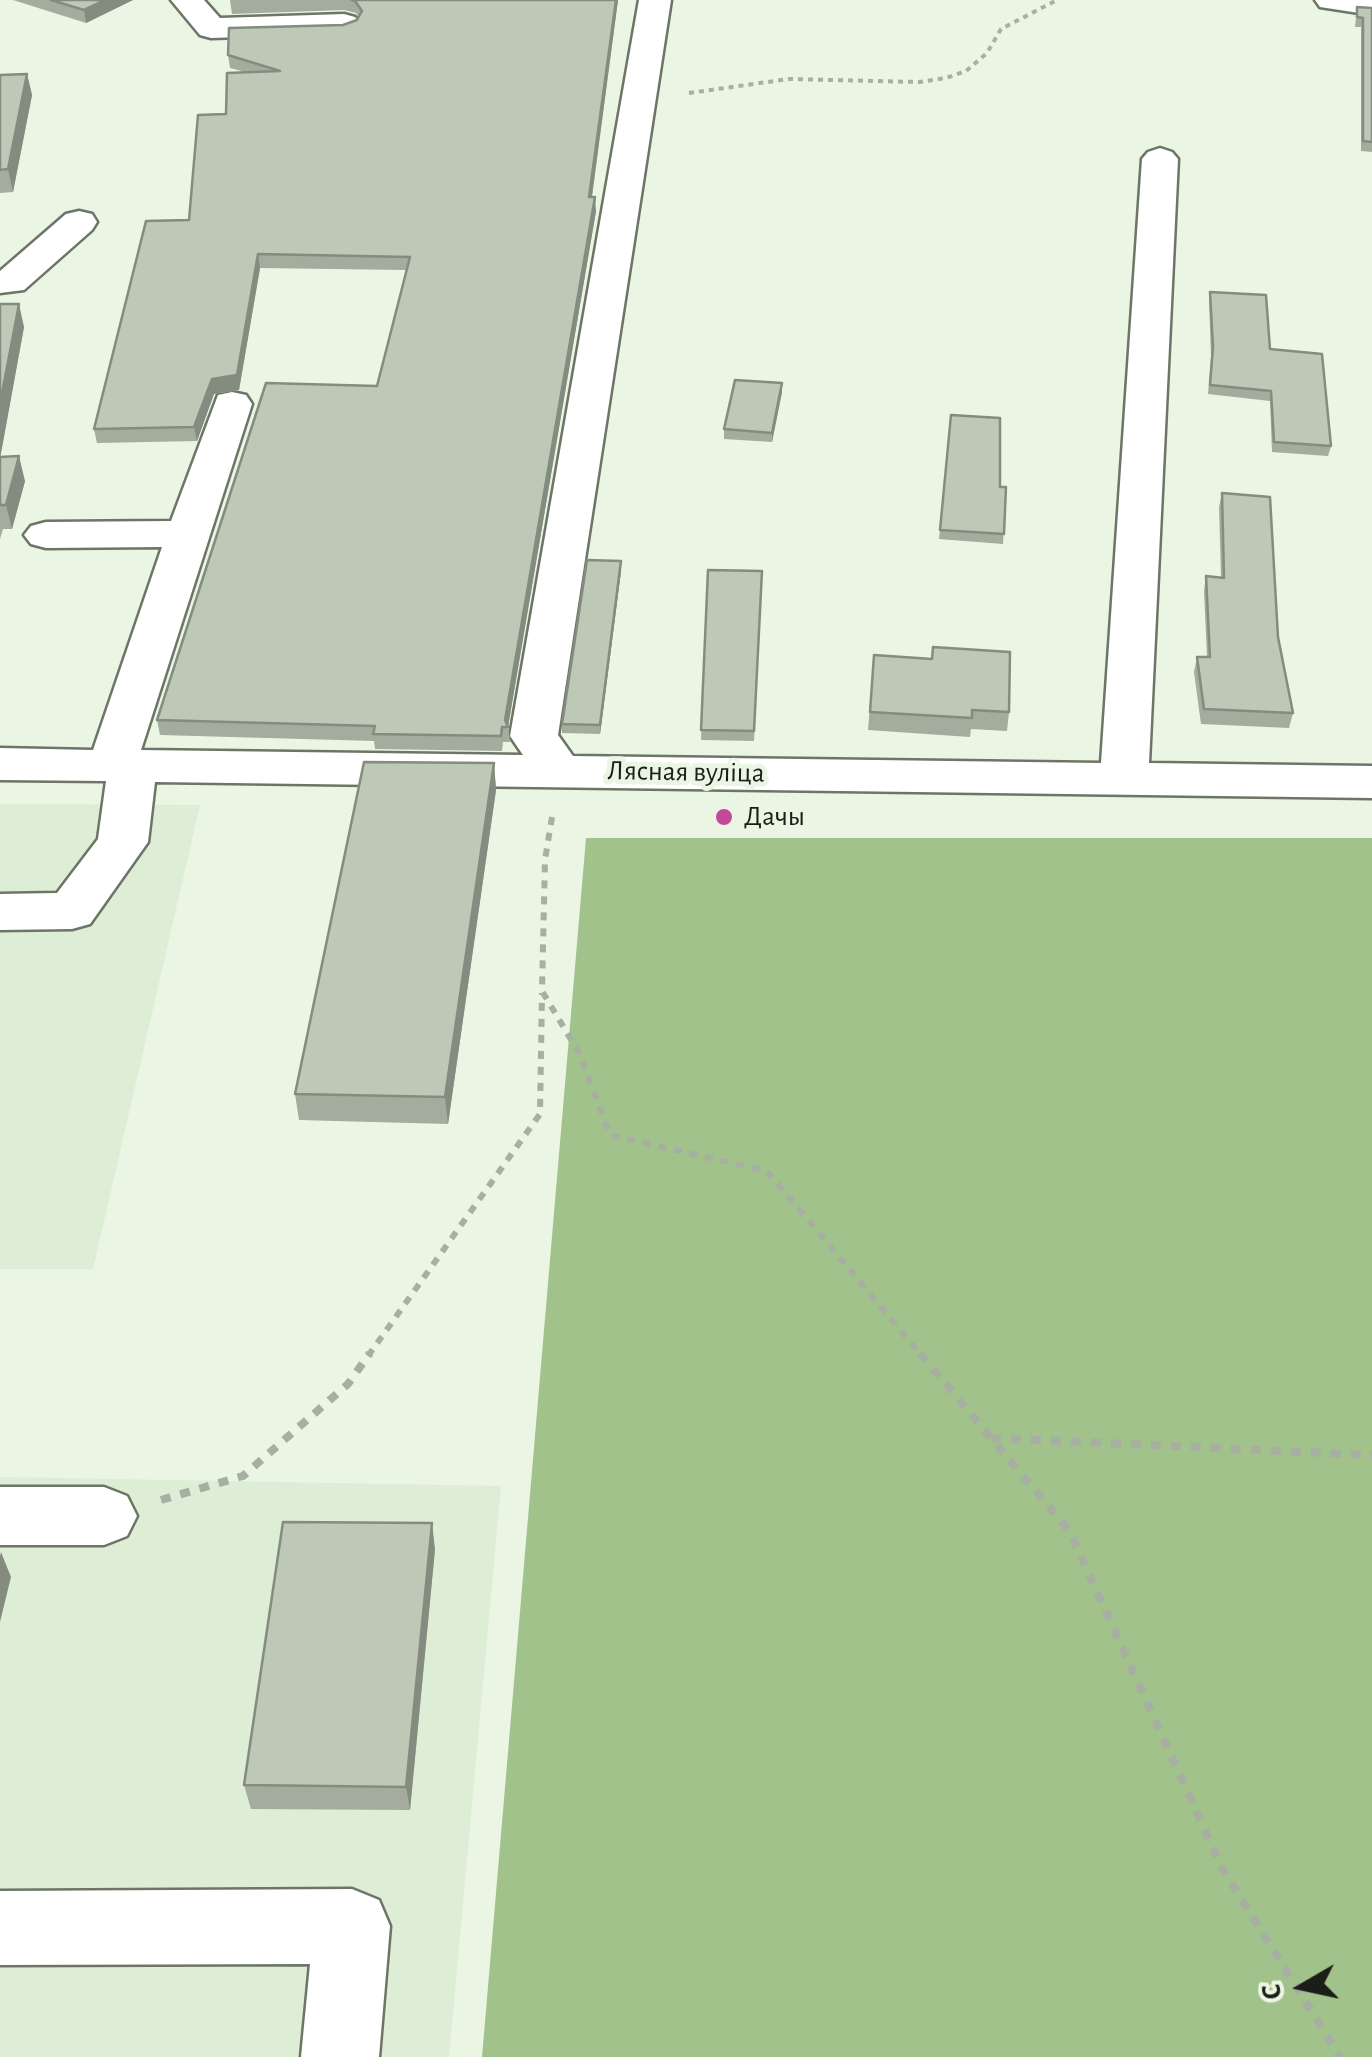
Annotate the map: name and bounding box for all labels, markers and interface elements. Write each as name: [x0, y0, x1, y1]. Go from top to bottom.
street label: Лясная вуліца: [607, 754, 765, 790]
place label: Дачы: [744, 800, 805, 834]
marker: Дачы: [713, 806, 735, 828]
north arrow: [1252, 1937, 1352, 2037]
text: С: [1257, 1982, 1287, 2002]

